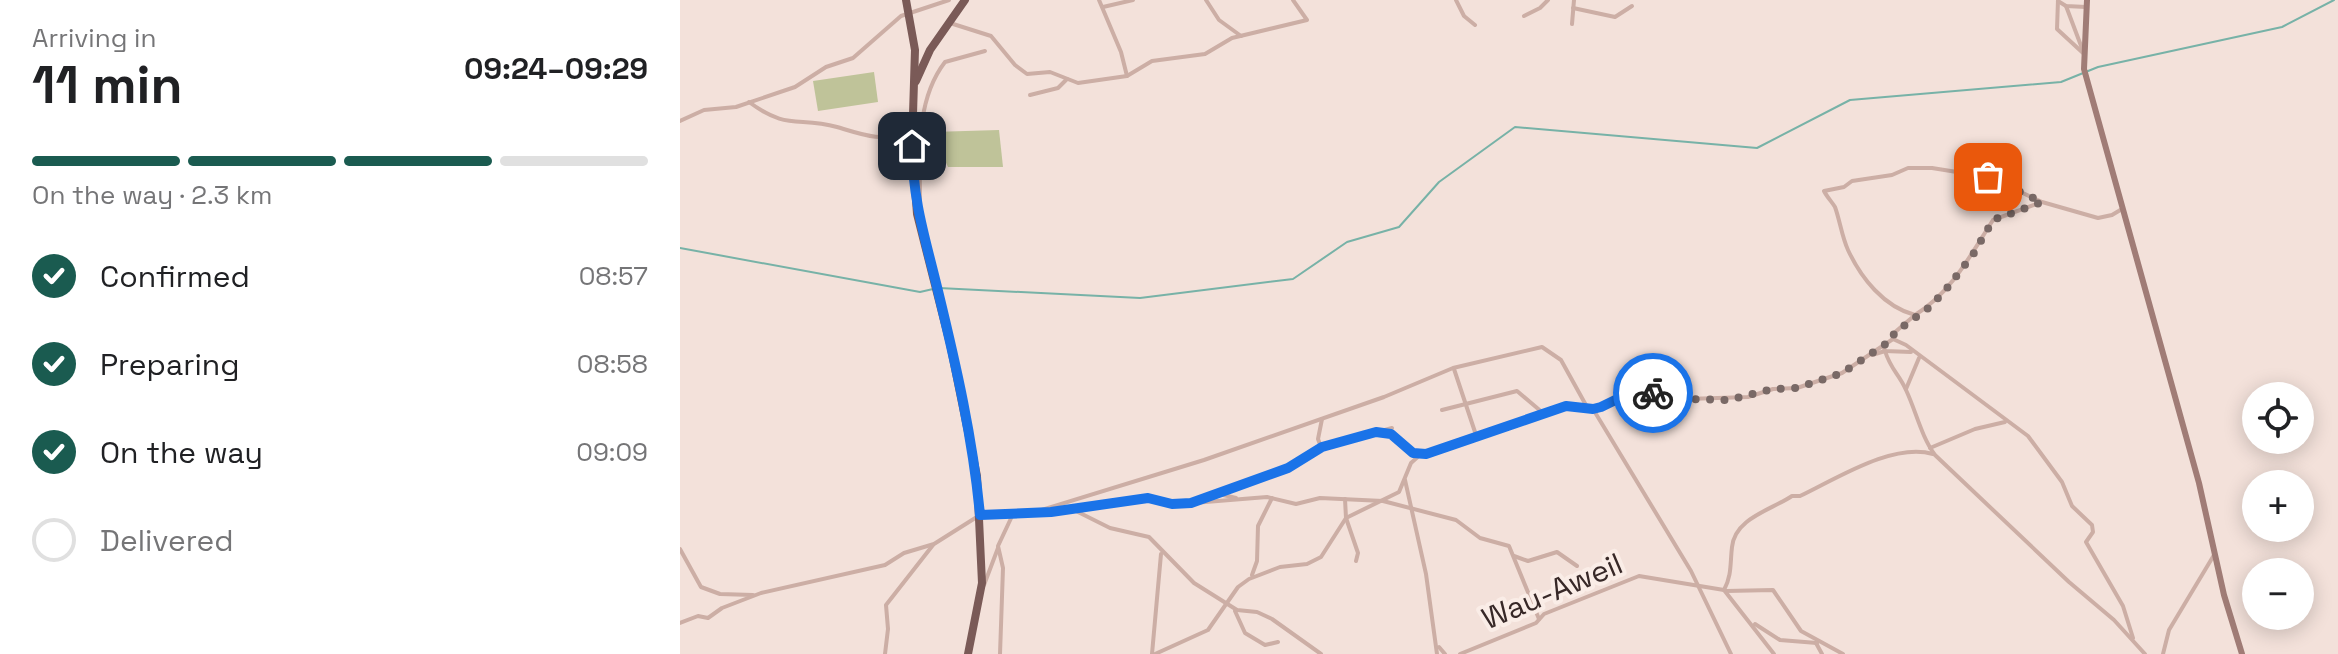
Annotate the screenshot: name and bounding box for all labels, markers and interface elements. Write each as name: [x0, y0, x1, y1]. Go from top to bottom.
text: Arriving in: [32, 21, 156, 55]
text: 09:24–09:29: [464, 49, 648, 88]
text: 11 min: [32, 52, 183, 118]
pin: [878, 112, 946, 180]
icon: home: [890, 124, 934, 168]
pin: [1954, 143, 2022, 211]
icon: bag: [1966, 155, 2010, 199]
text: On the way · 2.3 km: [32, 178, 272, 212]
icon: check: [32, 254, 76, 298]
text: Confirmed: [100, 257, 250, 296]
text: 08:57: [579, 259, 648, 293]
icon: check: [32, 342, 76, 386]
text: Preparing: [100, 345, 239, 384]
text: 08:58: [577, 347, 648, 381]
courier: [1613, 353, 1693, 433]
icon: bike: [1631, 371, 1675, 415]
map controls: [2242, 382, 2314, 630]
button: locate: [2242, 382, 2314, 454]
icon: check: [32, 430, 76, 474]
text: On the way: [100, 433, 263, 472]
text: 09:09: [576, 435, 648, 469]
button: +: [2242, 470, 2314, 542]
text: Delivered: [100, 521, 234, 560]
street label: Wau-Aweil: [1476, 544, 1628, 638]
button: −: [2242, 558, 2314, 630]

